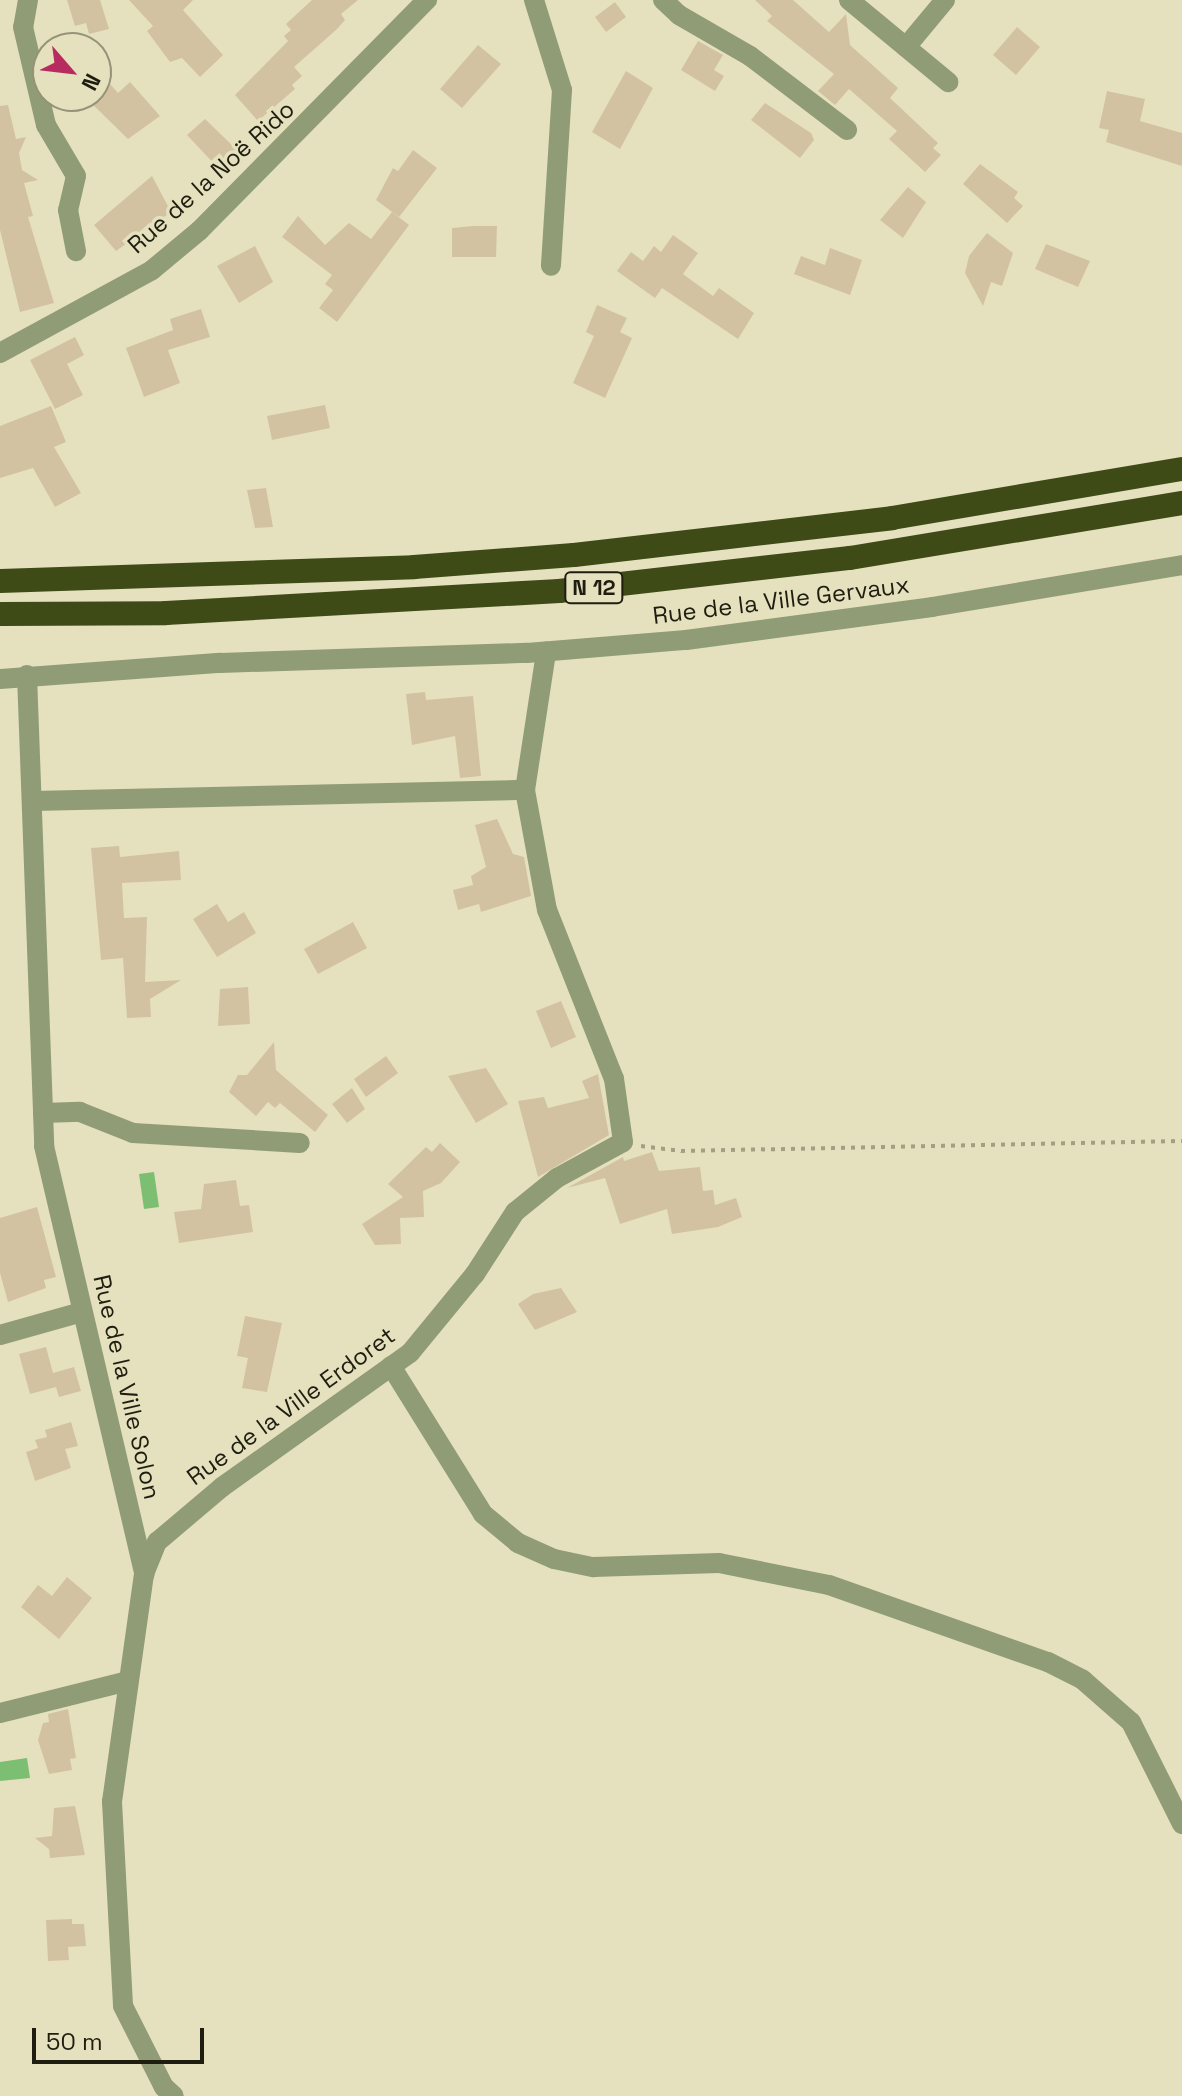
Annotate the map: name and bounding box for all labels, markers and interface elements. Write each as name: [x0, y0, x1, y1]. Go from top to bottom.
north arrow: [32, 32, 112, 112]
text: N: [76, 69, 107, 95]
street label: Rue de la Noë Rido: [122, 95, 300, 259]
road number: N 12: [564, 570, 624, 606]
street label: Rue de la Ville Gervaux: [651, 570, 911, 630]
street label: Rue de la Ville Solon: [87, 1272, 167, 1502]
street label: Rue de la Ville Erdoret: [181, 1321, 401, 1491]
scale bar: [36, 2012, 208, 2062]
text: 50 m: [46, 2026, 103, 2057]

